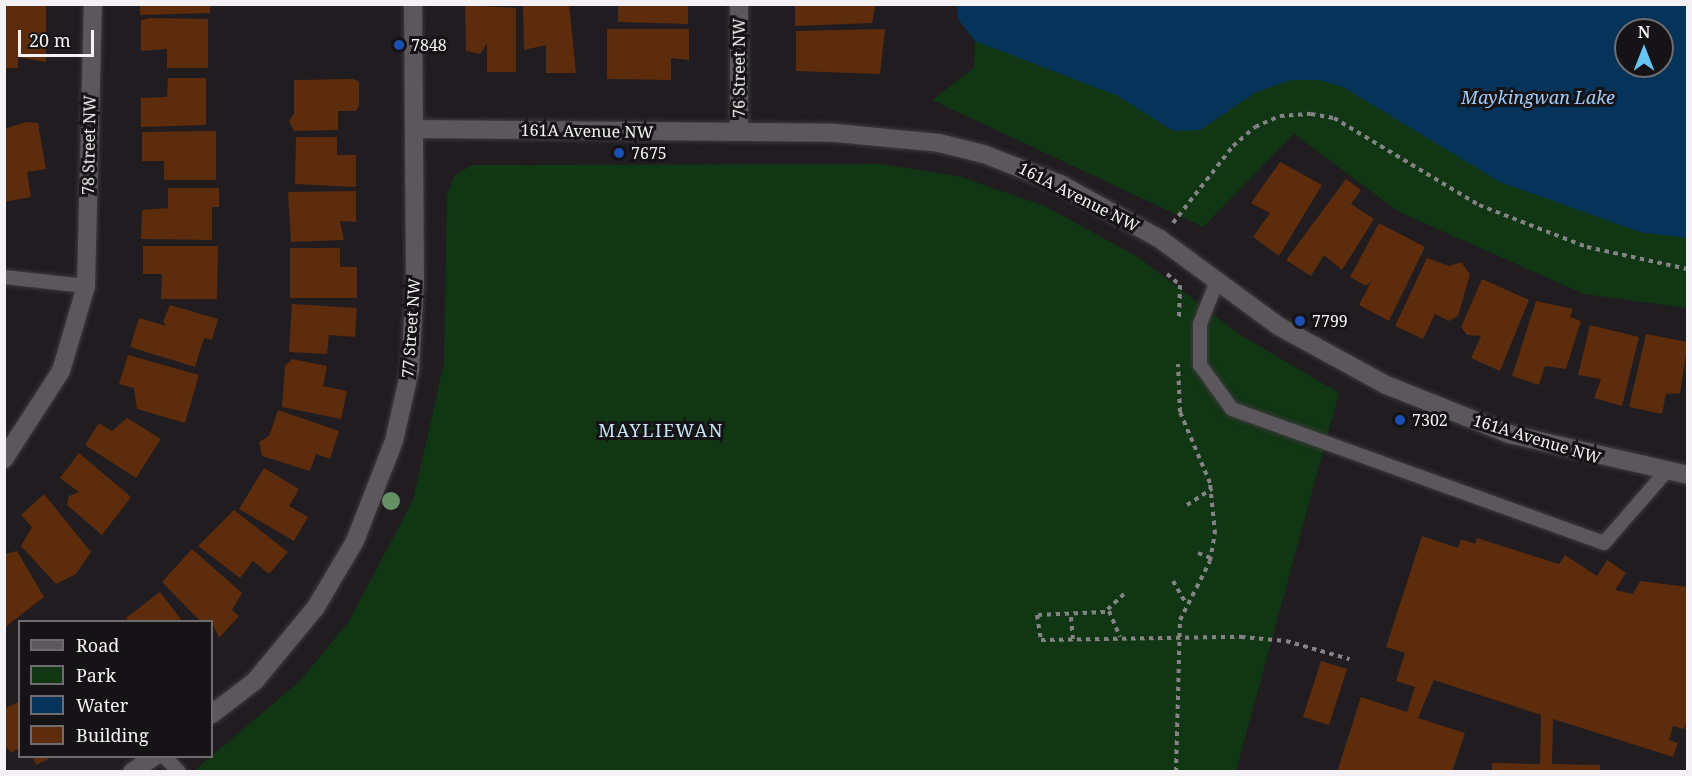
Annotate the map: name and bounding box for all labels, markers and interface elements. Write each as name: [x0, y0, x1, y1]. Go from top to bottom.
scale bar: [21, 18, 98, 56]
street label: 76 Street NW: [729, 18, 749, 118]
north arrow: [1614, 18, 1674, 78]
text: N: [1638, 21, 1650, 43]
text: 20 m: [29, 28, 71, 52]
place label: 7848: [411, 35, 447, 55]
marker: 7848: [392, 38, 406, 52]
water label: Maykingwan Lake: [1461, 86, 1615, 108]
street label: 78 Street NW: [79, 95, 99, 195]
street label: 161A Avenue NW: [521, 120, 653, 142]
place label: 7675: [631, 143, 667, 163]
marker: 7675: [612, 146, 626, 160]
street label: 161A Avenue NW: [1016, 158, 1142, 236]
street label: 77 Street NW: [398, 278, 424, 378]
place label: 7799: [1312, 311, 1348, 331]
marker: 7799: [1293, 314, 1307, 328]
place label: 7302: [1412, 410, 1448, 430]
street label: 161A Avenue NW: [1471, 410, 1603, 468]
marker: 7302: [1393, 413, 1407, 427]
district label: MAYLIEWAN: [598, 419, 724, 441]
legend: [18, 620, 213, 758]
text: Road: [76, 633, 119, 657]
text: Park: [76, 663, 116, 687]
text: Water: [76, 693, 128, 717]
text: Building: [76, 723, 149, 747]

